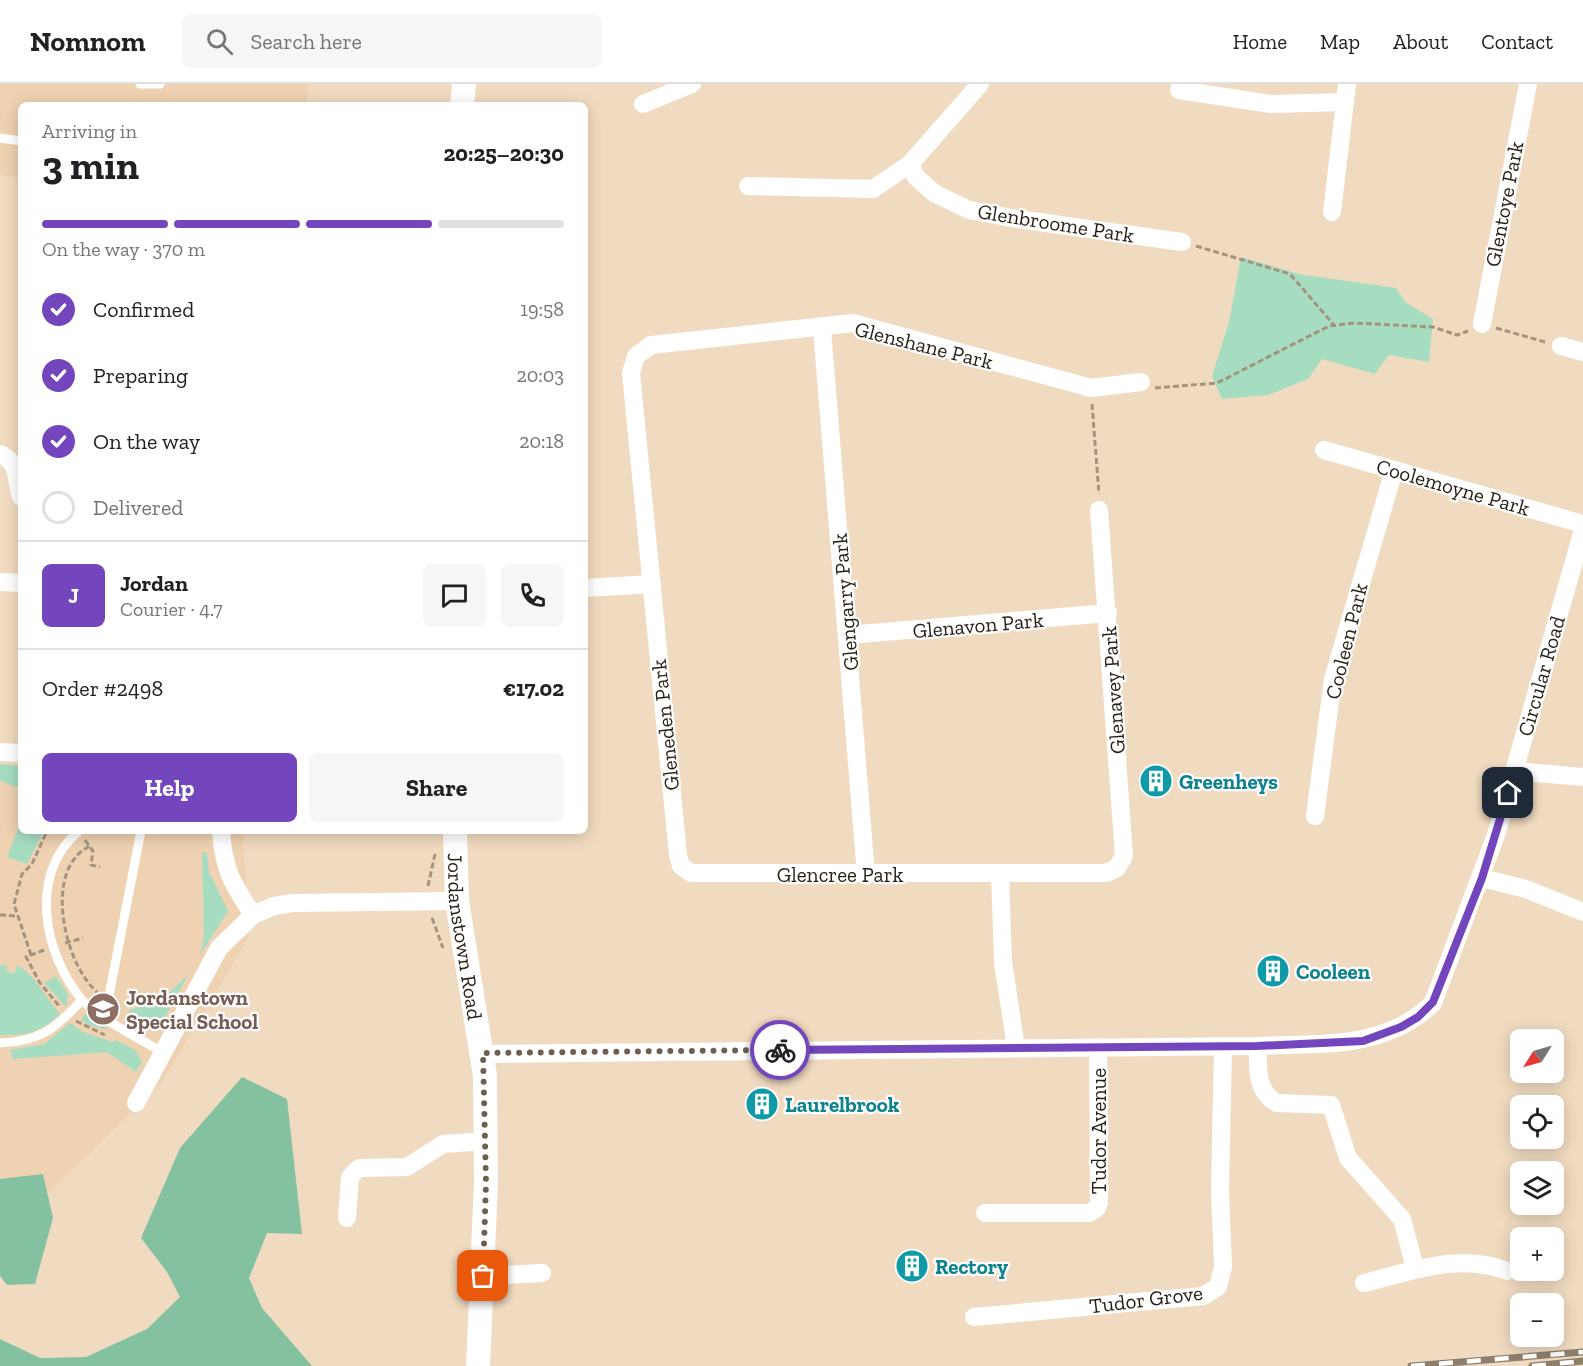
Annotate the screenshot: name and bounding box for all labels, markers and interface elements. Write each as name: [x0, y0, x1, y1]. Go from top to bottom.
search box: [182, 14, 602, 68]
text: Nomnom: [30, 25, 146, 58]
icon: search: [203, 25, 236, 58]
text: Search here: [251, 28, 362, 55]
text: Home: [1233, 29, 1287, 54]
text: Map: [1320, 29, 1360, 54]
text: About: [1393, 29, 1448, 54]
text: Contact: [1481, 29, 1553, 54]
text: Arriving in: [42, 119, 137, 143]
street label: Glentoye Park: [1480, 139, 1528, 269]
text: 20:25–20:30: [443, 140, 564, 167]
text: 3 min: [42, 142, 139, 189]
street label: Glenbroome Park: [976, 198, 1136, 248]
text: On the way · 370 m: [42, 237, 205, 261]
icon: check: [42, 293, 75, 326]
text: Confirmed: [93, 296, 194, 323]
text: 19:58: [520, 297, 564, 321]
street label: Glenshane Park: [852, 316, 996, 374]
icon: check: [42, 359, 75, 392]
text: Preparing: [93, 362, 188, 389]
text: 20:03: [516, 363, 564, 387]
icon: check: [42, 425, 75, 458]
text: On the way: [93, 428, 200, 455]
text: 20:18: [519, 429, 564, 453]
street label: Coolemoyne Park: [1374, 453, 1533, 521]
text: Delivered: [93, 494, 183, 521]
street label: Glengarry Park: [827, 532, 863, 672]
button: chat: [423, 564, 486, 627]
button: phone: [501, 564, 564, 627]
text: Jordan: [120, 570, 188, 597]
street label: Cooleen Park: [1319, 580, 1373, 702]
text: J: [68, 582, 79, 609]
text: Courier · 4.7: [120, 597, 223, 621]
street label: Glenavon Park: [912, 607, 1045, 643]
street label: Circular Road: [1512, 613, 1570, 739]
street label: Glenavey Park: [1096, 625, 1130, 755]
street label: Gleneden Park: [646, 658, 684, 792]
text: Order #2498: [42, 675, 163, 702]
text: €17.02: [503, 675, 564, 702]
button: Help: [42, 753, 297, 822]
button: Share: [309, 753, 564, 822]
building icon: Greenheys: [1138, 763, 1174, 799]
pin: [1482, 767, 1533, 818]
place label: Greenheys: [1179, 769, 1278, 794]
icon: home: [1491, 776, 1524, 809]
street label: Jordanstown Road: [443, 853, 488, 1022]
street label: Glencree Park: [777, 862, 903, 887]
building icon: Cooleen: [1255, 953, 1291, 989]
place label: Cooleen: [1296, 959, 1371, 984]
place label: Jordanstown Special School: [126, 985, 258, 1034]
school or university icon: Jordanstown Special School: [85, 991, 121, 1027]
courier: [750, 1020, 810, 1080]
north arrow: [1510, 1029, 1564, 1083]
map controls: [1510, 1029, 1564, 1347]
icon: bike: [764, 1034, 797, 1067]
street label: Tudor Avenue: [1086, 1068, 1111, 1194]
building icon: Laurelbrook: [744, 1086, 780, 1122]
place label: Laurelbrook: [785, 1092, 900, 1117]
button: locate: [1510, 1095, 1564, 1149]
button: layers: [1510, 1161, 1564, 1215]
button: +: [1510, 1227, 1564, 1281]
building icon: Rectory: [894, 1248, 930, 1284]
pin: [457, 1250, 508, 1301]
place label: Rectory: [935, 1254, 1008, 1279]
icon: bag: [466, 1259, 499, 1292]
street label: Tudor Grove: [1088, 1280, 1204, 1318]
button: −: [1510, 1293, 1564, 1347]

